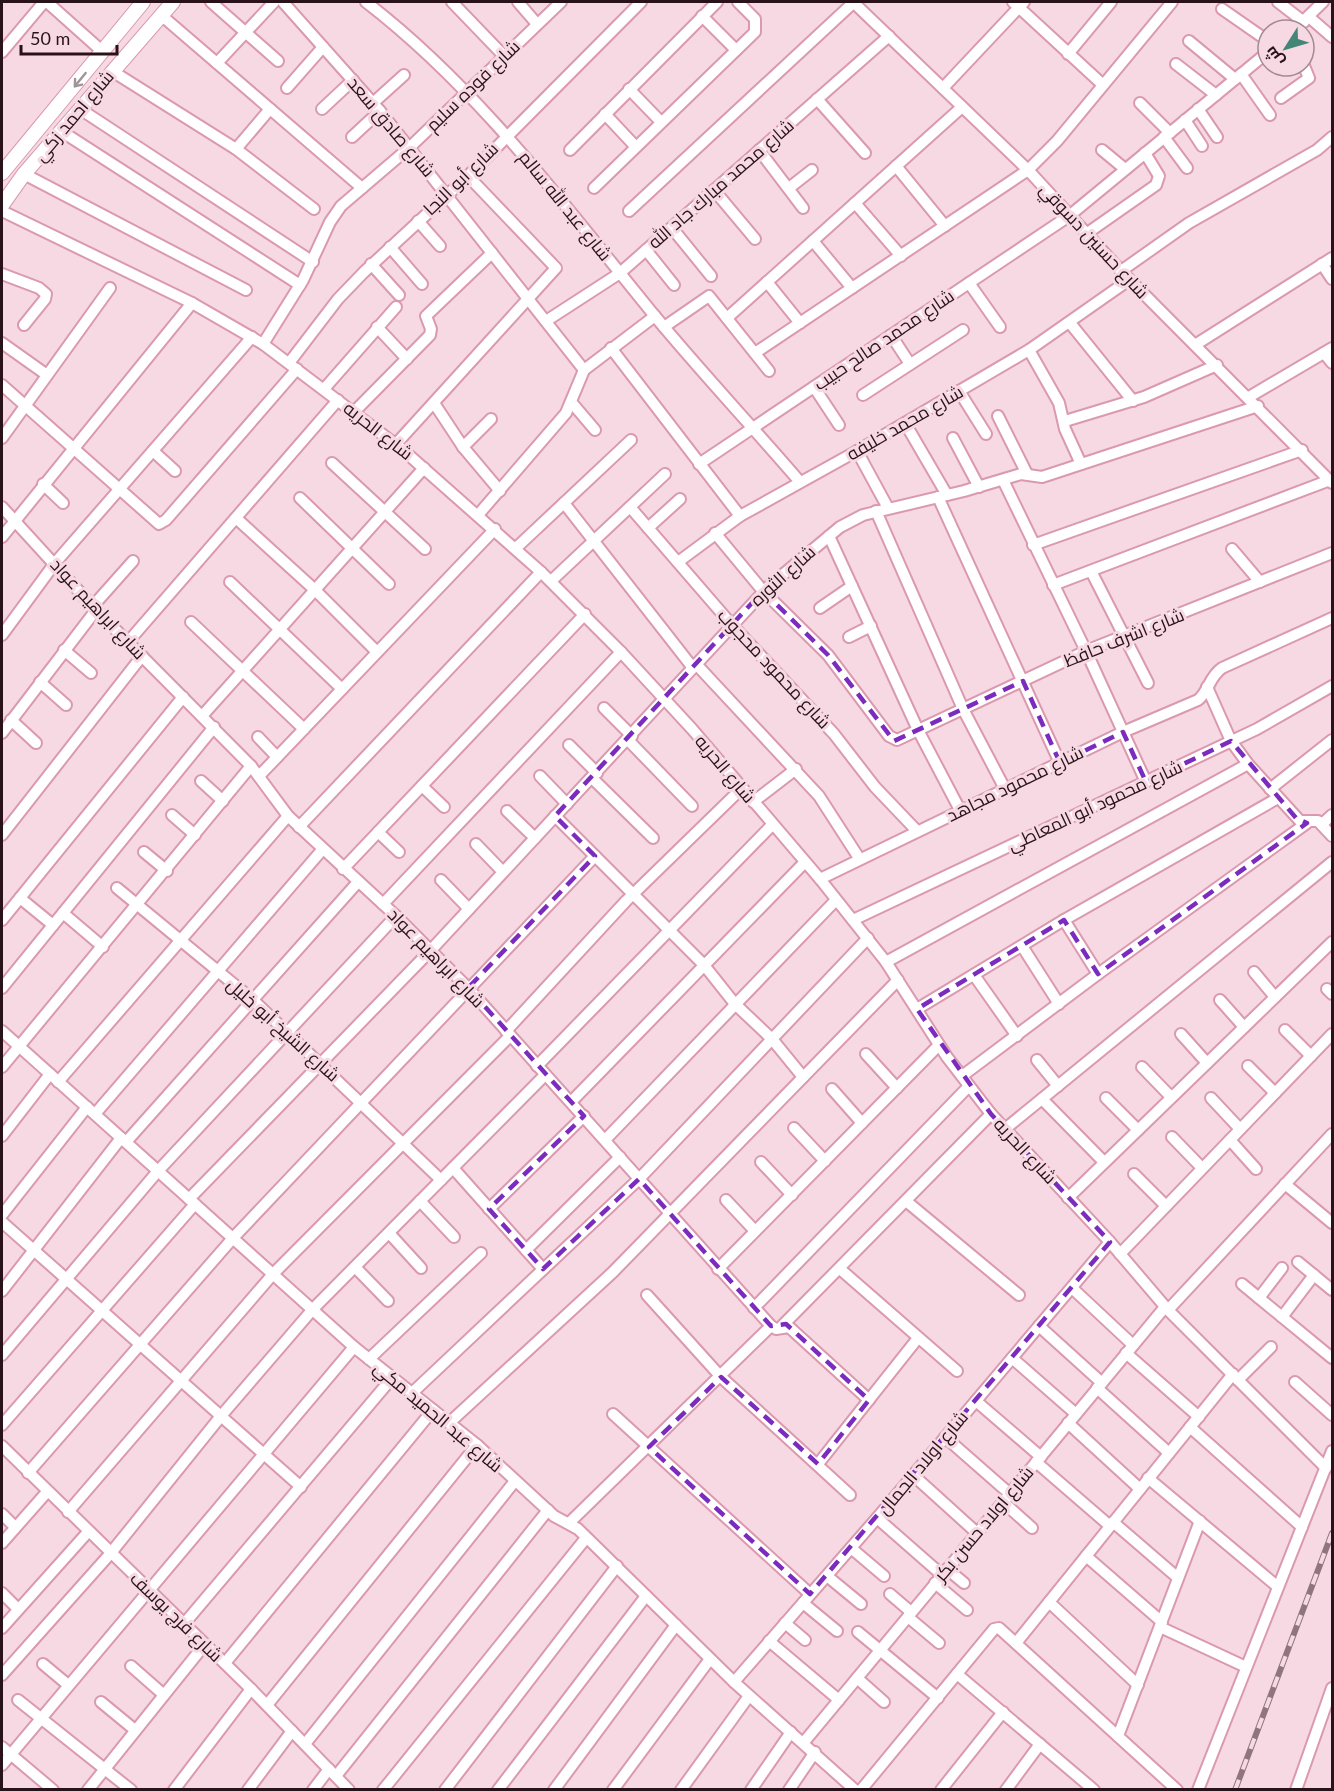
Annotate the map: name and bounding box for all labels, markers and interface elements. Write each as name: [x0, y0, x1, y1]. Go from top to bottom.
scale bar: [21, 18, 117, 56]
north arrow: [1256, 18, 1316, 78]
text: 50 m: [30, 27, 70, 49]
street label: شارع فوده سليم: [421, 35, 525, 137]
text: ش: [1260, 43, 1288, 71]
street label: شارع احمد زكي: [29, 65, 121, 168]
one-way arrow: [74, 72, 87, 88]
street label: شارع صادق سعد: [342, 72, 440, 182]
street label: شارع محمد مبارك جاد الله: [643, 114, 799, 254]
street label: شارع أبو النجا: [418, 137, 504, 221]
street label: شارع عبد الله سالم: [513, 146, 617, 266]
street label: شارع حسنين دسوقي: [1033, 178, 1154, 305]
street label: شارع محمد صالح حبيب: [809, 284, 959, 396]
street label: شارع محمد خليفه: [842, 380, 968, 466]
street label: شارع الحريه: [338, 396, 418, 466]
street label: شارع الثوره: [745, 540, 821, 612]
street label: شارع ابراهيم عواد: [45, 553, 151, 665]
street label: شارع اشرف حافظ: [1060, 603, 1188, 673]
street label: شارع محمود محجوب: [712, 604, 836, 734]
street label: شارع الحريه: [689, 730, 761, 808]
street label: شارع محمود مجاهد: [943, 740, 1087, 828]
street label: شارع محمود أبو المعاطي: [1004, 755, 1187, 859]
street label: شارع ابراهيم عواد: [382, 903, 490, 1013]
street label: شارع الشيخ أبو خليل: [221, 973, 345, 1087]
street label: شارع الحريه: [988, 1113, 1062, 1189]
street label: شارع عبد الحميد مكي: [367, 1356, 507, 1480]
street label: شارع اولاد الجمال: [872, 1406, 974, 1520]
street label: شارع اولاد حسن بكر: [928, 1461, 1039, 1587]
street label: شارع فرج يوسف: [125, 1567, 227, 1667]

